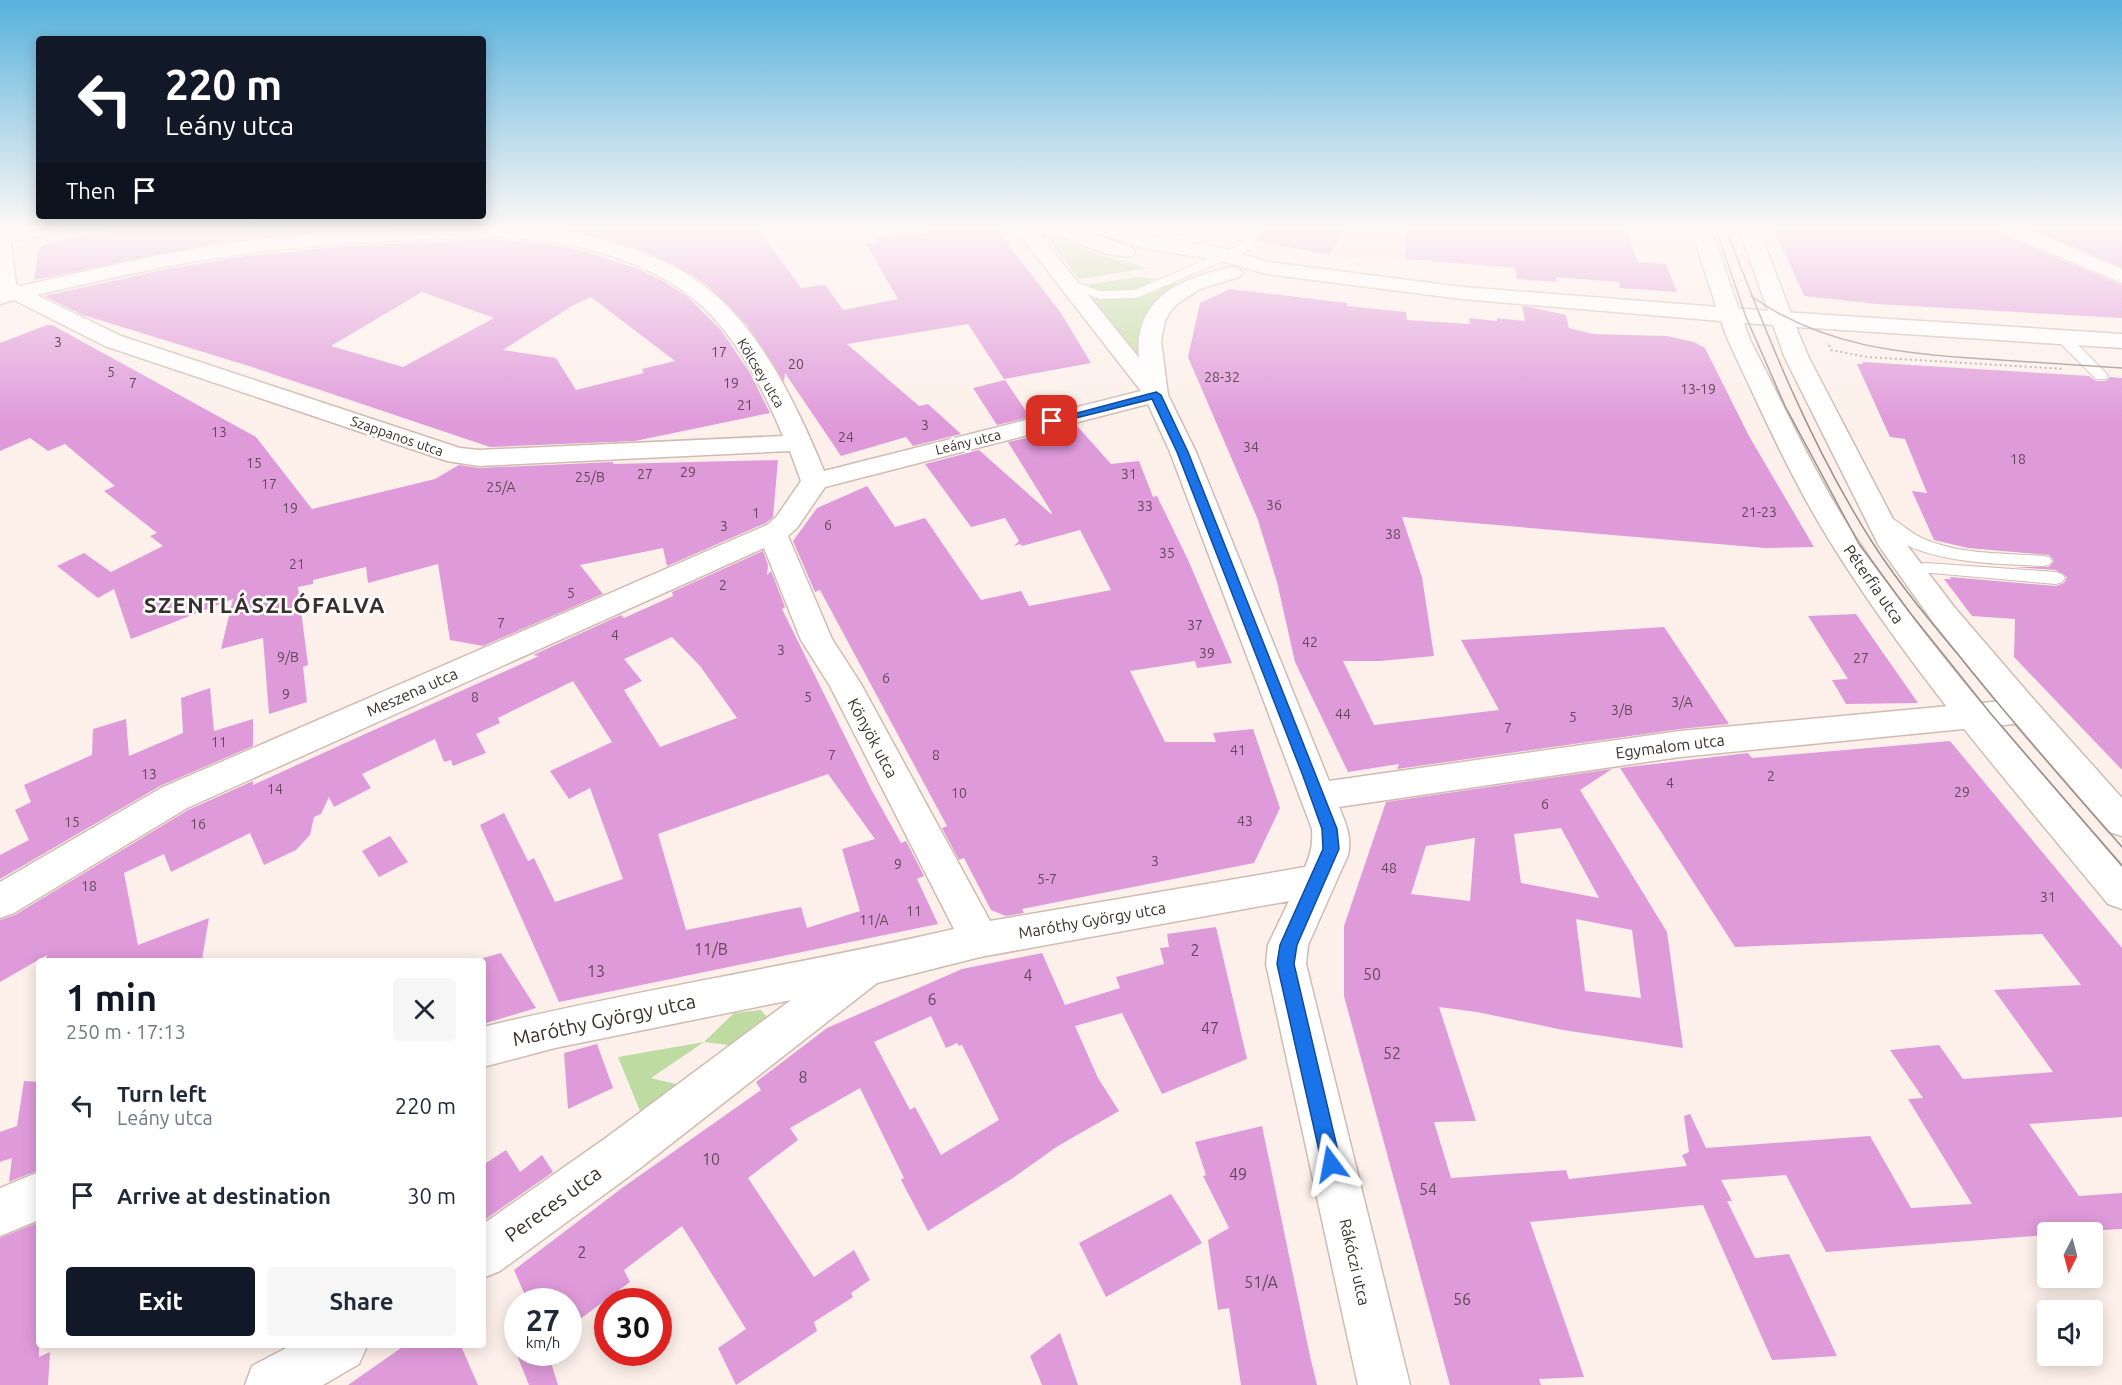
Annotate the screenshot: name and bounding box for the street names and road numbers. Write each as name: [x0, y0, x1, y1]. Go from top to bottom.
street label: Kölcsey utca: [734, 336, 788, 410]
street label: Szappanos utca: [348, 413, 446, 459]
street label: Leány utca: [934, 426, 1002, 458]
street label: Péterfia utca: [1840, 541, 1908, 627]
street label: Meszena utca: [364, 664, 460, 720]
street label: Könyök utca: [844, 695, 902, 781]
street label: Egymalom utca: [1614, 730, 1726, 762]
street label: Maróthy György utca: [1017, 898, 1167, 942]
street label: Maróthy György utca: [510, 989, 698, 1050]
street label: Pereces utca: [500, 1161, 605, 1246]
street label: Rákóczi utca: [1336, 1217, 1374, 1307]

